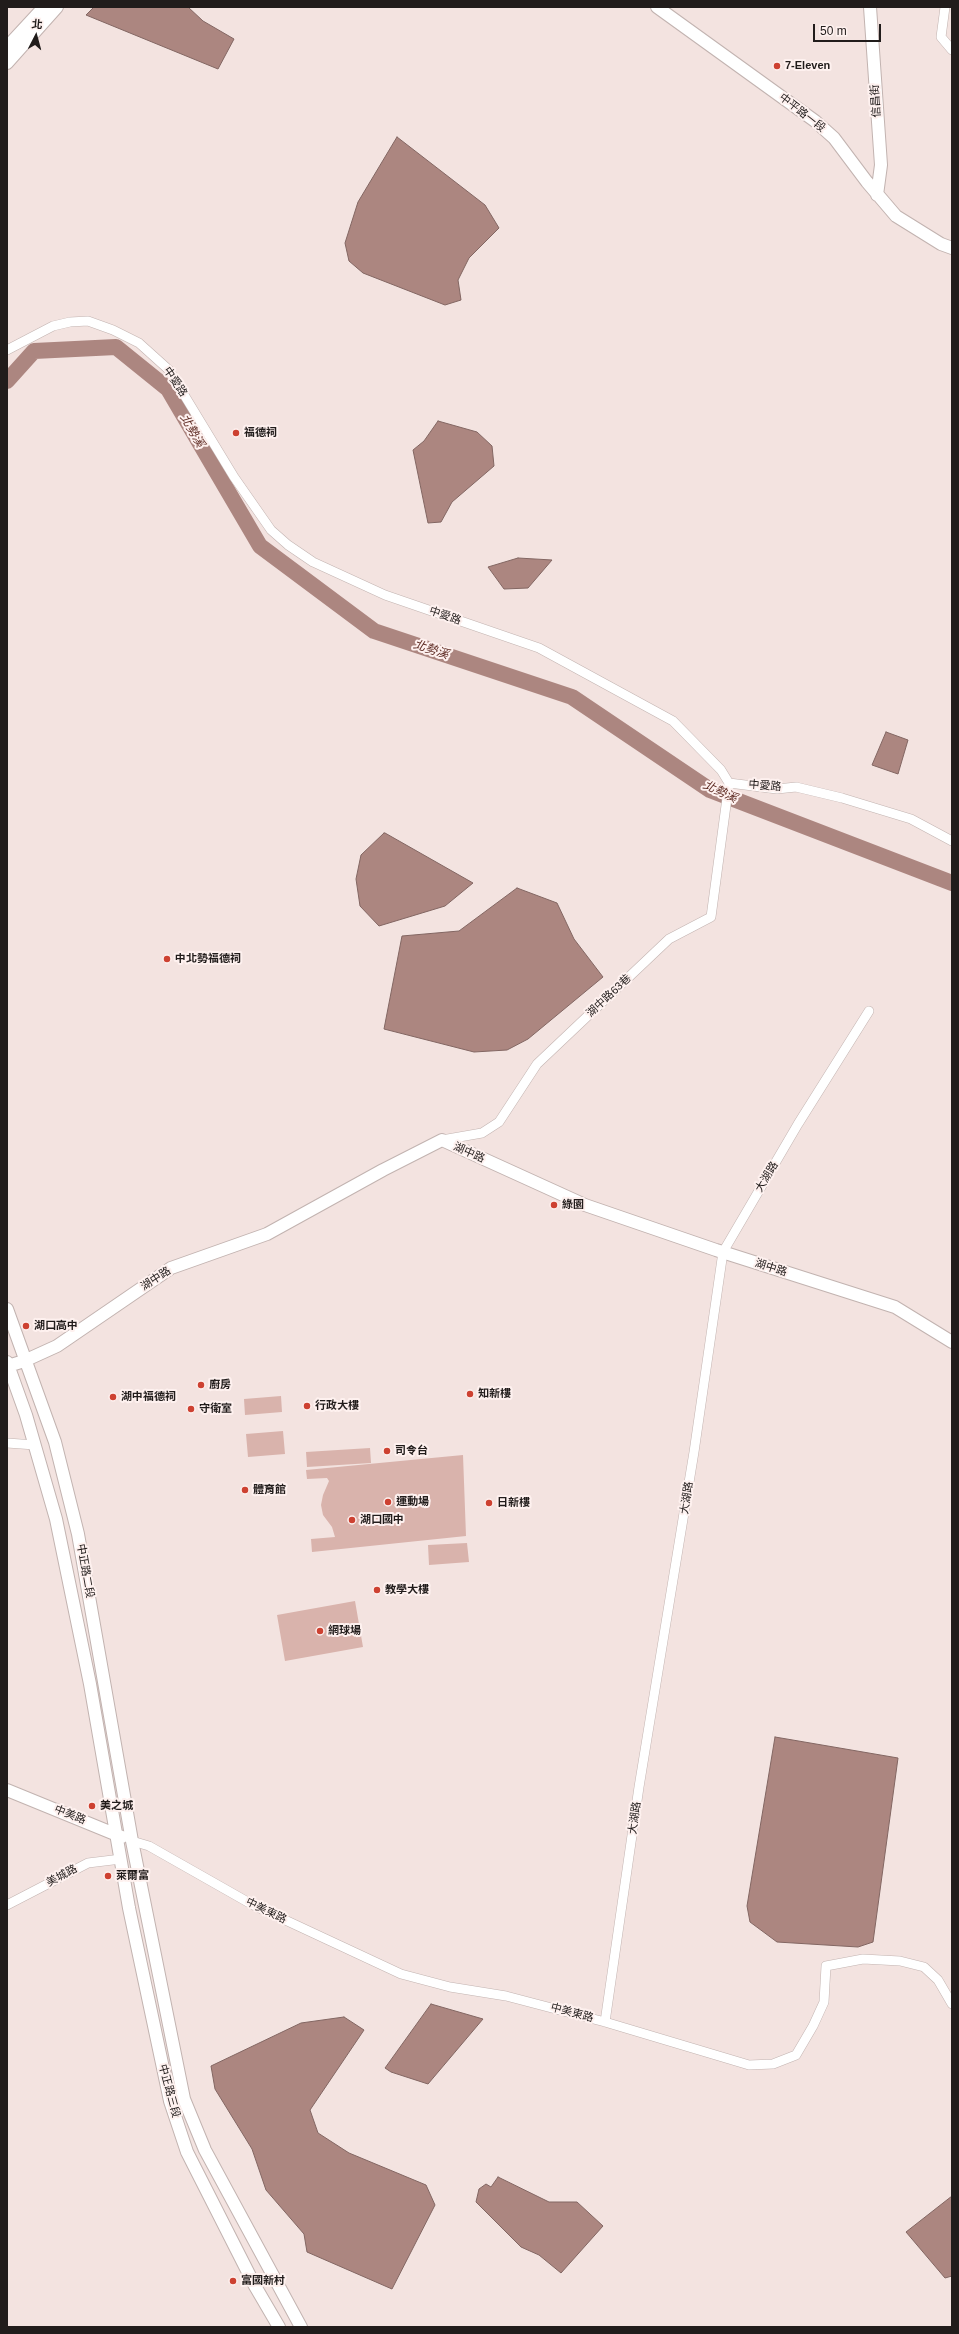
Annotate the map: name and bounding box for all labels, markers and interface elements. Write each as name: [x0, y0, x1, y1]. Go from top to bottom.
north arrow: [16, 16, 56, 56]
scale bar: [815, 16, 883, 42]
text: 北: [31, 18, 43, 31]
text: 50 m: [820, 24, 847, 38]
place label: 7-Eleven: [785, 59, 830, 73]
marker: 7-Eleven: [772, 61, 782, 71]
street label: 信昌街: [868, 84, 884, 118]
street label: 中平路一段: [776, 91, 828, 135]
street label: 中愛路: [160, 365, 190, 399]
water label: 北勢溪: [177, 412, 207, 450]
place label: 福德祠: [244, 426, 277, 440]
marker: 福德祠: [231, 428, 241, 438]
street label: 中愛路: [427, 604, 463, 628]
water label: 北勢溪: [412, 638, 450, 662]
water label: 北勢溪: [701, 778, 739, 806]
street label: 中愛路: [748, 778, 782, 794]
place label: 中北勢福德祠: [175, 952, 241, 966]
marker: 中北勢福德祠: [162, 954, 172, 964]
street label: 湖中路63巷: [584, 972, 634, 1020]
street label: 湖中路: [451, 1140, 487, 1166]
street label: 大湖路: [753, 1159, 781, 1195]
place label: 綠園: [562, 1198, 584, 1212]
marker: 綠園: [549, 1200, 559, 1210]
street label: 湖中路: [753, 1257, 789, 1279]
street label: 湖中路: [139, 1264, 173, 1294]
place label: 湖口高中: [34, 1319, 78, 1333]
marker: 湖口高中: [21, 1321, 31, 1331]
place label: 廚房: [209, 1378, 231, 1392]
marker: 廚房: [196, 1380, 206, 1390]
place label: 知新樓: [478, 1387, 511, 1401]
marker: 知新樓: [465, 1389, 475, 1399]
place label: 湖中福德祠: [121, 1390, 176, 1404]
marker: 湖中福德祠: [108, 1392, 118, 1402]
place label: 行政大樓: [315, 1399, 359, 1413]
marker: 行政大樓: [302, 1401, 312, 1411]
place label: 守衛室: [199, 1402, 232, 1416]
marker: 守衛室: [186, 1404, 196, 1414]
place label: 司令台: [395, 1444, 428, 1458]
marker: 司令台: [382, 1446, 392, 1456]
street label: 大湖路: [678, 1481, 696, 1515]
place label: 體育館: [253, 1483, 286, 1497]
marker: 體育館: [240, 1485, 250, 1495]
place label: 運動場: [396, 1495, 429, 1509]
place label: 日新樓: [497, 1496, 530, 1510]
marker: 運動場: [383, 1497, 393, 1507]
marker: 日新樓: [484, 1498, 494, 1508]
place label: 湖口國中: [360, 1513, 404, 1527]
marker: 湖口國中: [347, 1515, 357, 1525]
street label: 中正路二段: [74, 1543, 96, 1599]
place label: 教學大樓: [385, 1583, 429, 1597]
marker: 教學大樓: [372, 1585, 382, 1595]
place label: 網球場: [328, 1624, 361, 1638]
marker: 網球場: [315, 1626, 325, 1636]
place label: 美之城: [100, 1799, 133, 1813]
marker: 美之城: [87, 1801, 97, 1811]
street label: 大湖路: [626, 1801, 644, 1835]
street label: 中美路: [52, 1803, 88, 1827]
street label: 美城路: [44, 1862, 80, 1890]
place label: 萊爾富: [116, 1869, 149, 1883]
marker: 萊爾富: [103, 1871, 113, 1881]
street label: 中美東路: [243, 1895, 289, 1927]
street label: 中美東路: [549, 2001, 595, 2025]
street label: 中正路三段: [156, 2063, 182, 2119]
place label: 富國新村: [241, 2274, 285, 2288]
marker: 富國新村: [228, 2276, 238, 2286]

